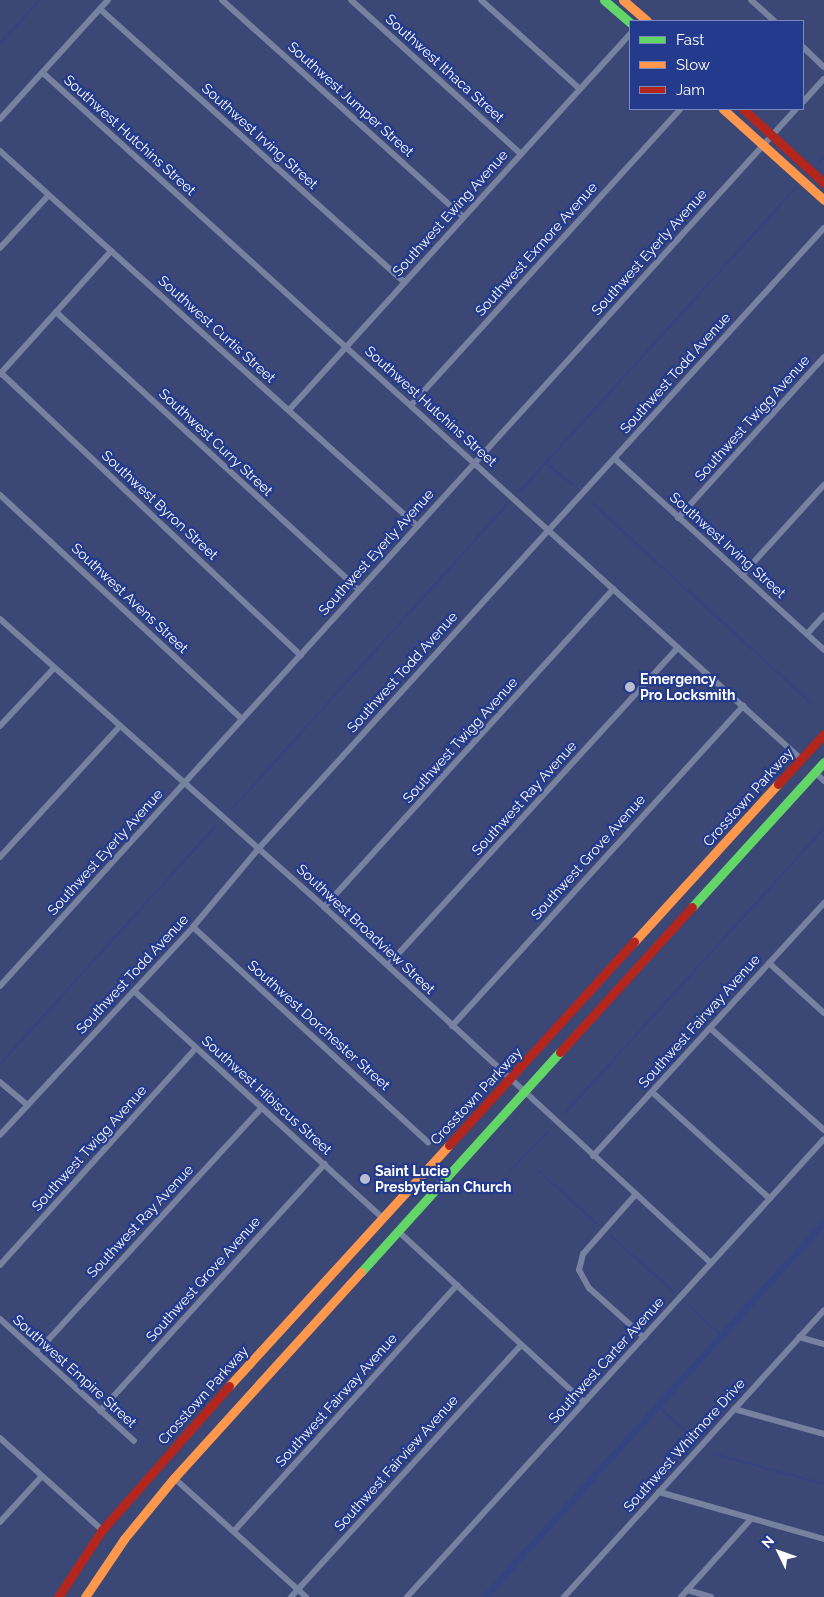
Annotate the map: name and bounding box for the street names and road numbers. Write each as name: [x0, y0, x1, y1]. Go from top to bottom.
street label: Southwest Ithaca Street: [382, 10, 508, 126]
street label: Southwest Jumper Street: [284, 38, 418, 160]
street label: Southwest Hutchins Street: [61, 71, 199, 199]
street label: Southwest Irving Street: [199, 79, 321, 193]
street label: Southwest Ewing Avenue: [389, 146, 511, 280]
street label: Southwest Exmore Avenue: [471, 179, 601, 319]
street label: Southwest Eyerly Avenue: [588, 185, 710, 319]
street label: Southwest Curtis Street: [155, 272, 279, 386]
street label: Southwest Todd Avenue: [616, 309, 734, 437]
street label: Southwest Hutchins Street: [362, 342, 500, 470]
street label: Southwest Twigg Avenue: [691, 351, 813, 485]
street label: Southwest Curry Street: [155, 385, 277, 499]
street label: Southwest Byron Street: [98, 447, 222, 563]
street label: Southwest Eyerly Avenue: [315, 485, 437, 619]
street label: Southwest Irving Street: [667, 488, 789, 602]
street label: Southwest Avens Street: [68, 539, 192, 657]
street label: Southwest Todd Avenue: [343, 608, 461, 736]
street label: Southwest Twigg Avenue: [399, 673, 521, 807]
street label: Southwest Ray Avenue: [468, 737, 580, 859]
street label: Crosstown Parkway: [699, 744, 797, 850]
street label: Southwest Eyerly Avenue: [44, 785, 166, 919]
street label: Southwest Grove Avenue: [527, 791, 649, 923]
street label: Southwest Broadview Street: [293, 860, 439, 998]
street label: Southwest Todd Avenue: [72, 911, 192, 1037]
street label: Southwest Fairway Avenue: [635, 951, 763, 1091]
street label: Southwest Dorchester Street: [244, 956, 394, 1094]
street label: Southwest Hibiscus Street: [199, 1032, 335, 1158]
street label: Crosstown Parkway: [427, 1044, 525, 1148]
street label: Southwest Twigg Avenue: [28, 1081, 150, 1215]
street label: Southwest Ray Avenue: [83, 1161, 197, 1281]
street label: Southwest Grove Avenue: [142, 1213, 264, 1345]
street label: Southwest Carter Avenue: [545, 1293, 667, 1427]
street label: Southwest Empire Street: [10, 1311, 140, 1431]
street label: Southwest Fairway Avenue: [272, 1330, 400, 1470]
street label: Crosstown Parkway: [154, 1342, 252, 1448]
street label: Southwest Whitmore Drive: [620, 1375, 748, 1515]
street label: Southwest Fairview Avenue: [330, 1391, 462, 1535]

